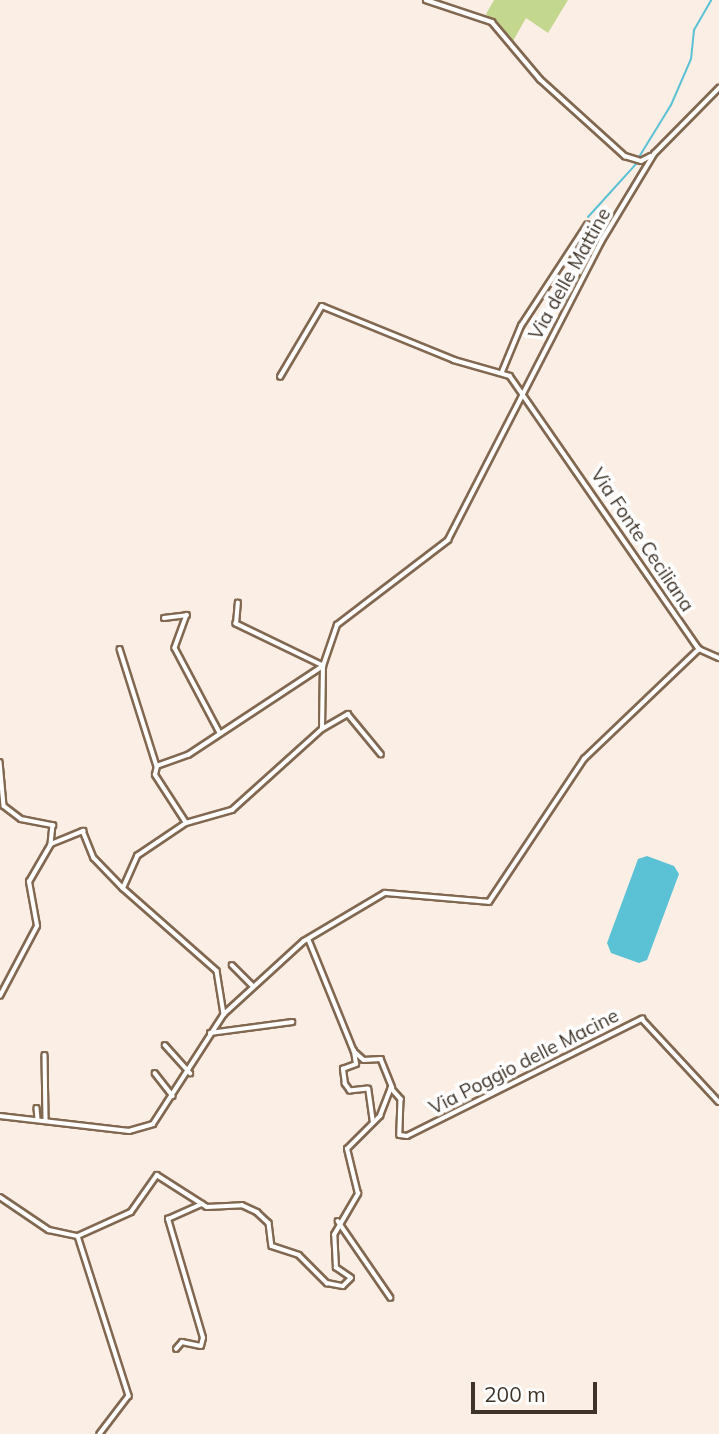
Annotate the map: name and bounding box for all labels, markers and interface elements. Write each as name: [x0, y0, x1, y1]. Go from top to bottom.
street label: Via delle Mattine: [524, 204, 616, 344]
street label: Via Fonte Ceciliana: [586, 464, 698, 616]
street label: Via Poggio delle Macine: [426, 1004, 622, 1120]
scale bar: [474, 1368, 600, 1412]
text: 200 m: [484, 1381, 546, 1407]

